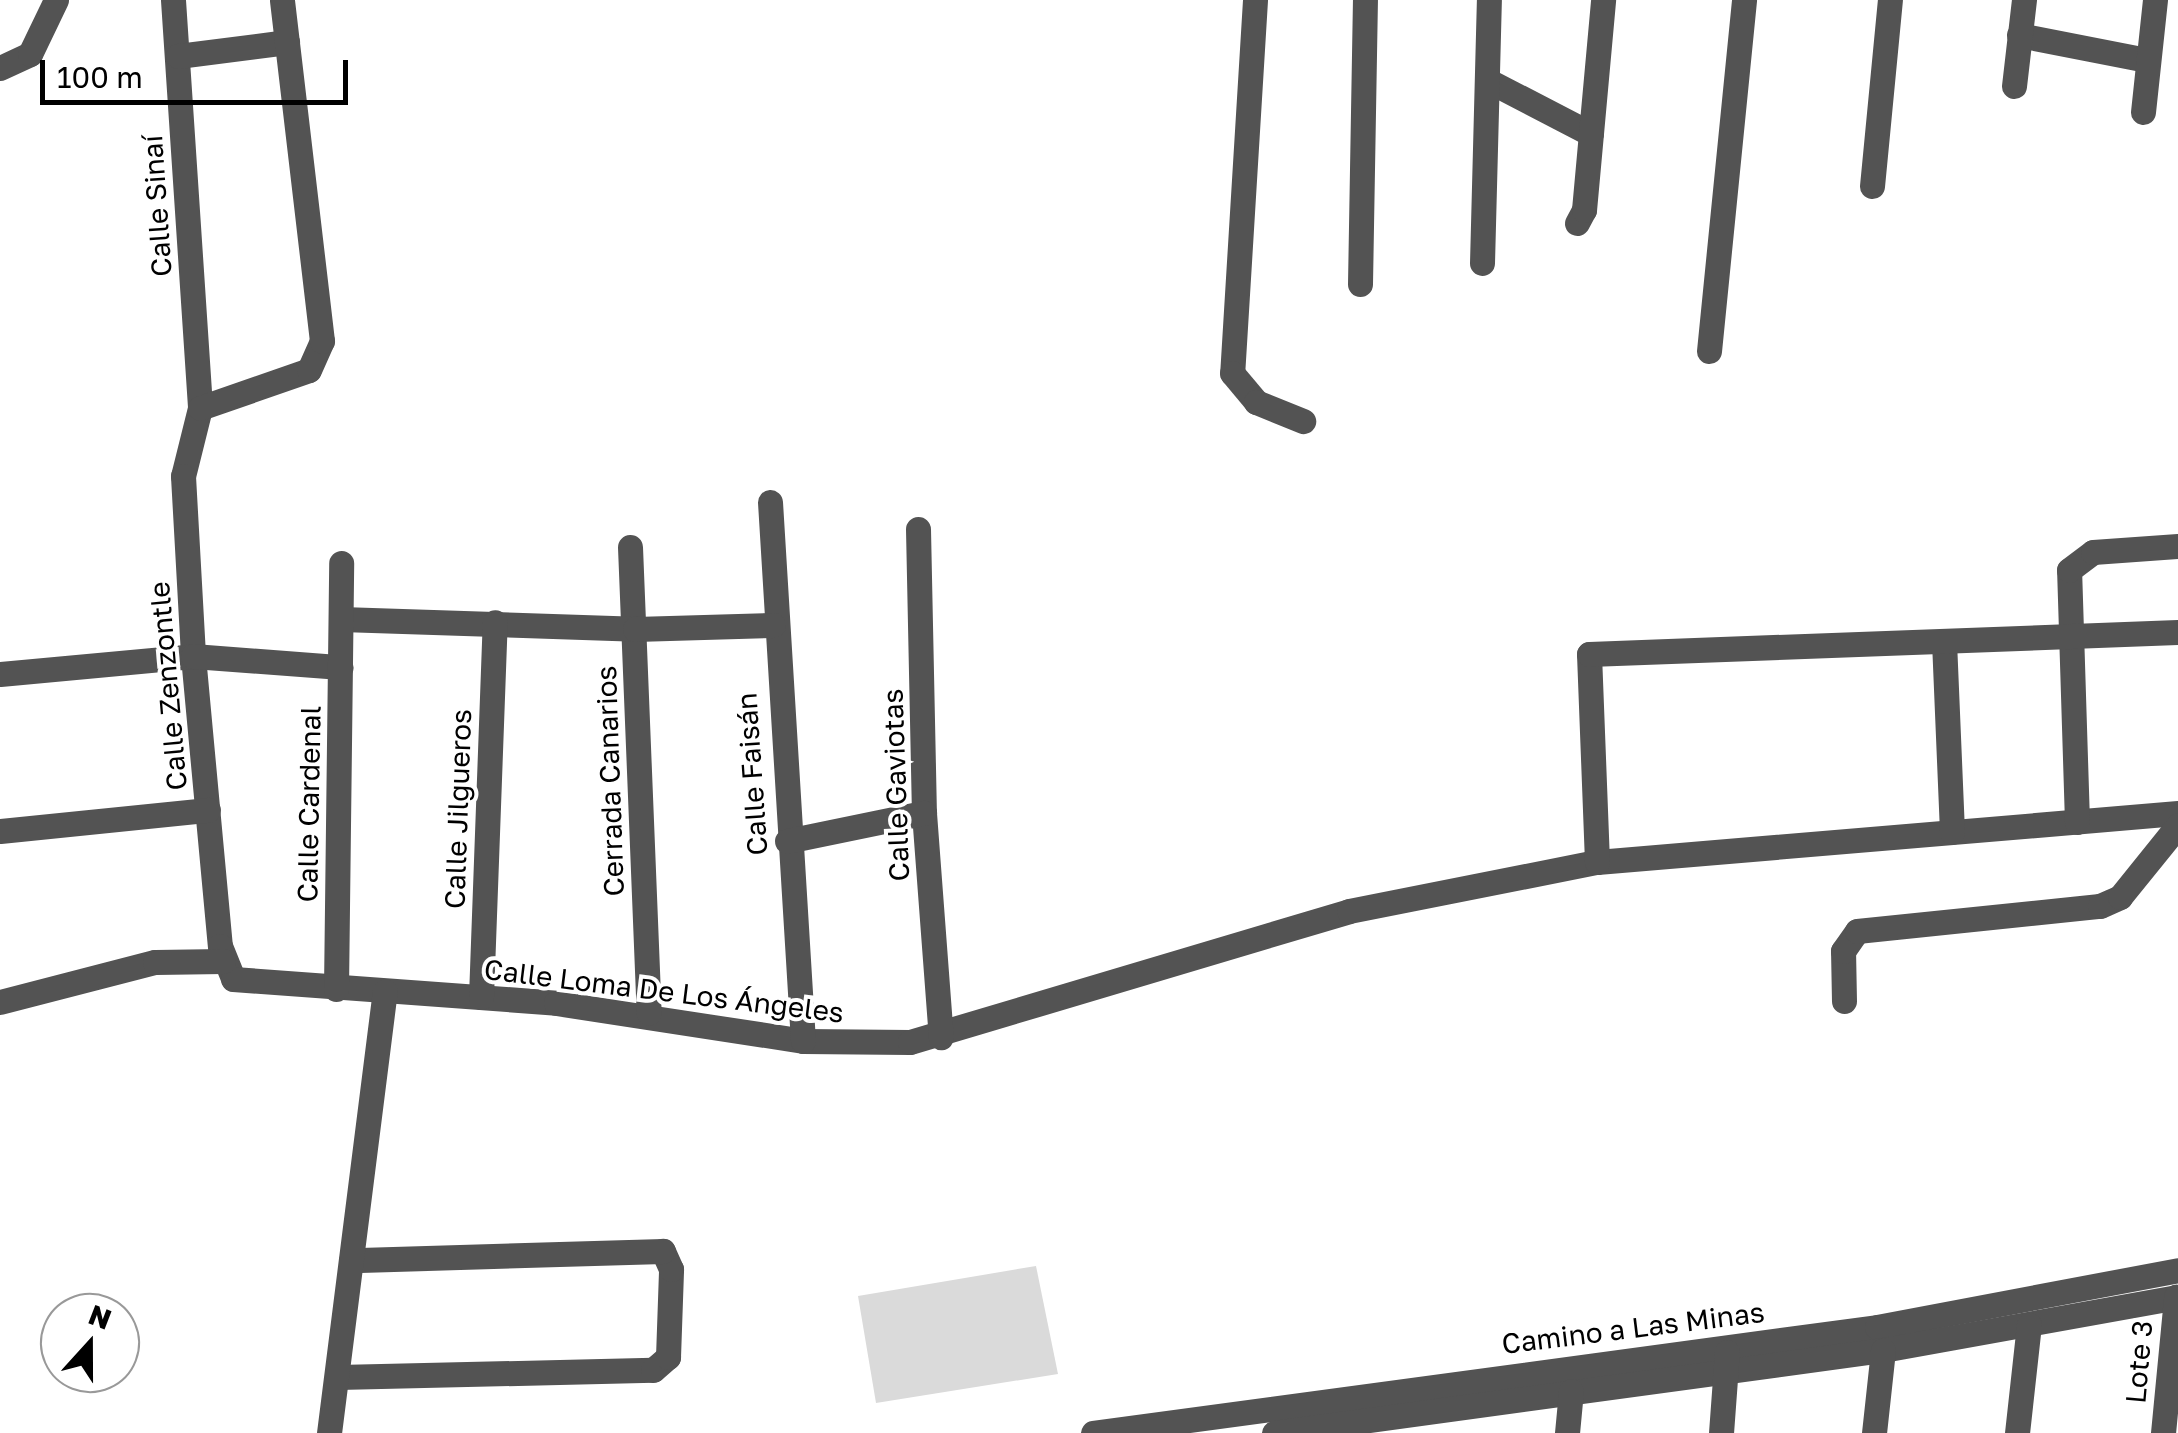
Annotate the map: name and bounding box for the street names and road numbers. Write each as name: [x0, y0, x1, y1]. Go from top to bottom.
street label: Calle Sinaí: [135, 134, 179, 278]
street label: Calle Zenzontle: [142, 580, 194, 792]
street label: Cerrada Canarios: [589, 665, 631, 897]
street label: Calle Gaviotas: [876, 688, 916, 882]
street label: Calle Faisán: [730, 692, 774, 856]
street label: Calle Cardenal: [290, 705, 328, 903]
street label: Calle Jilgueros: [438, 708, 478, 910]
street label: Calle Loma De Los Ángeles: [482, 952, 846, 1030]
street label: Camino a Las Minas: [1500, 1295, 1766, 1361]
street label: Lote 3: [2119, 1319, 2159, 1405]

